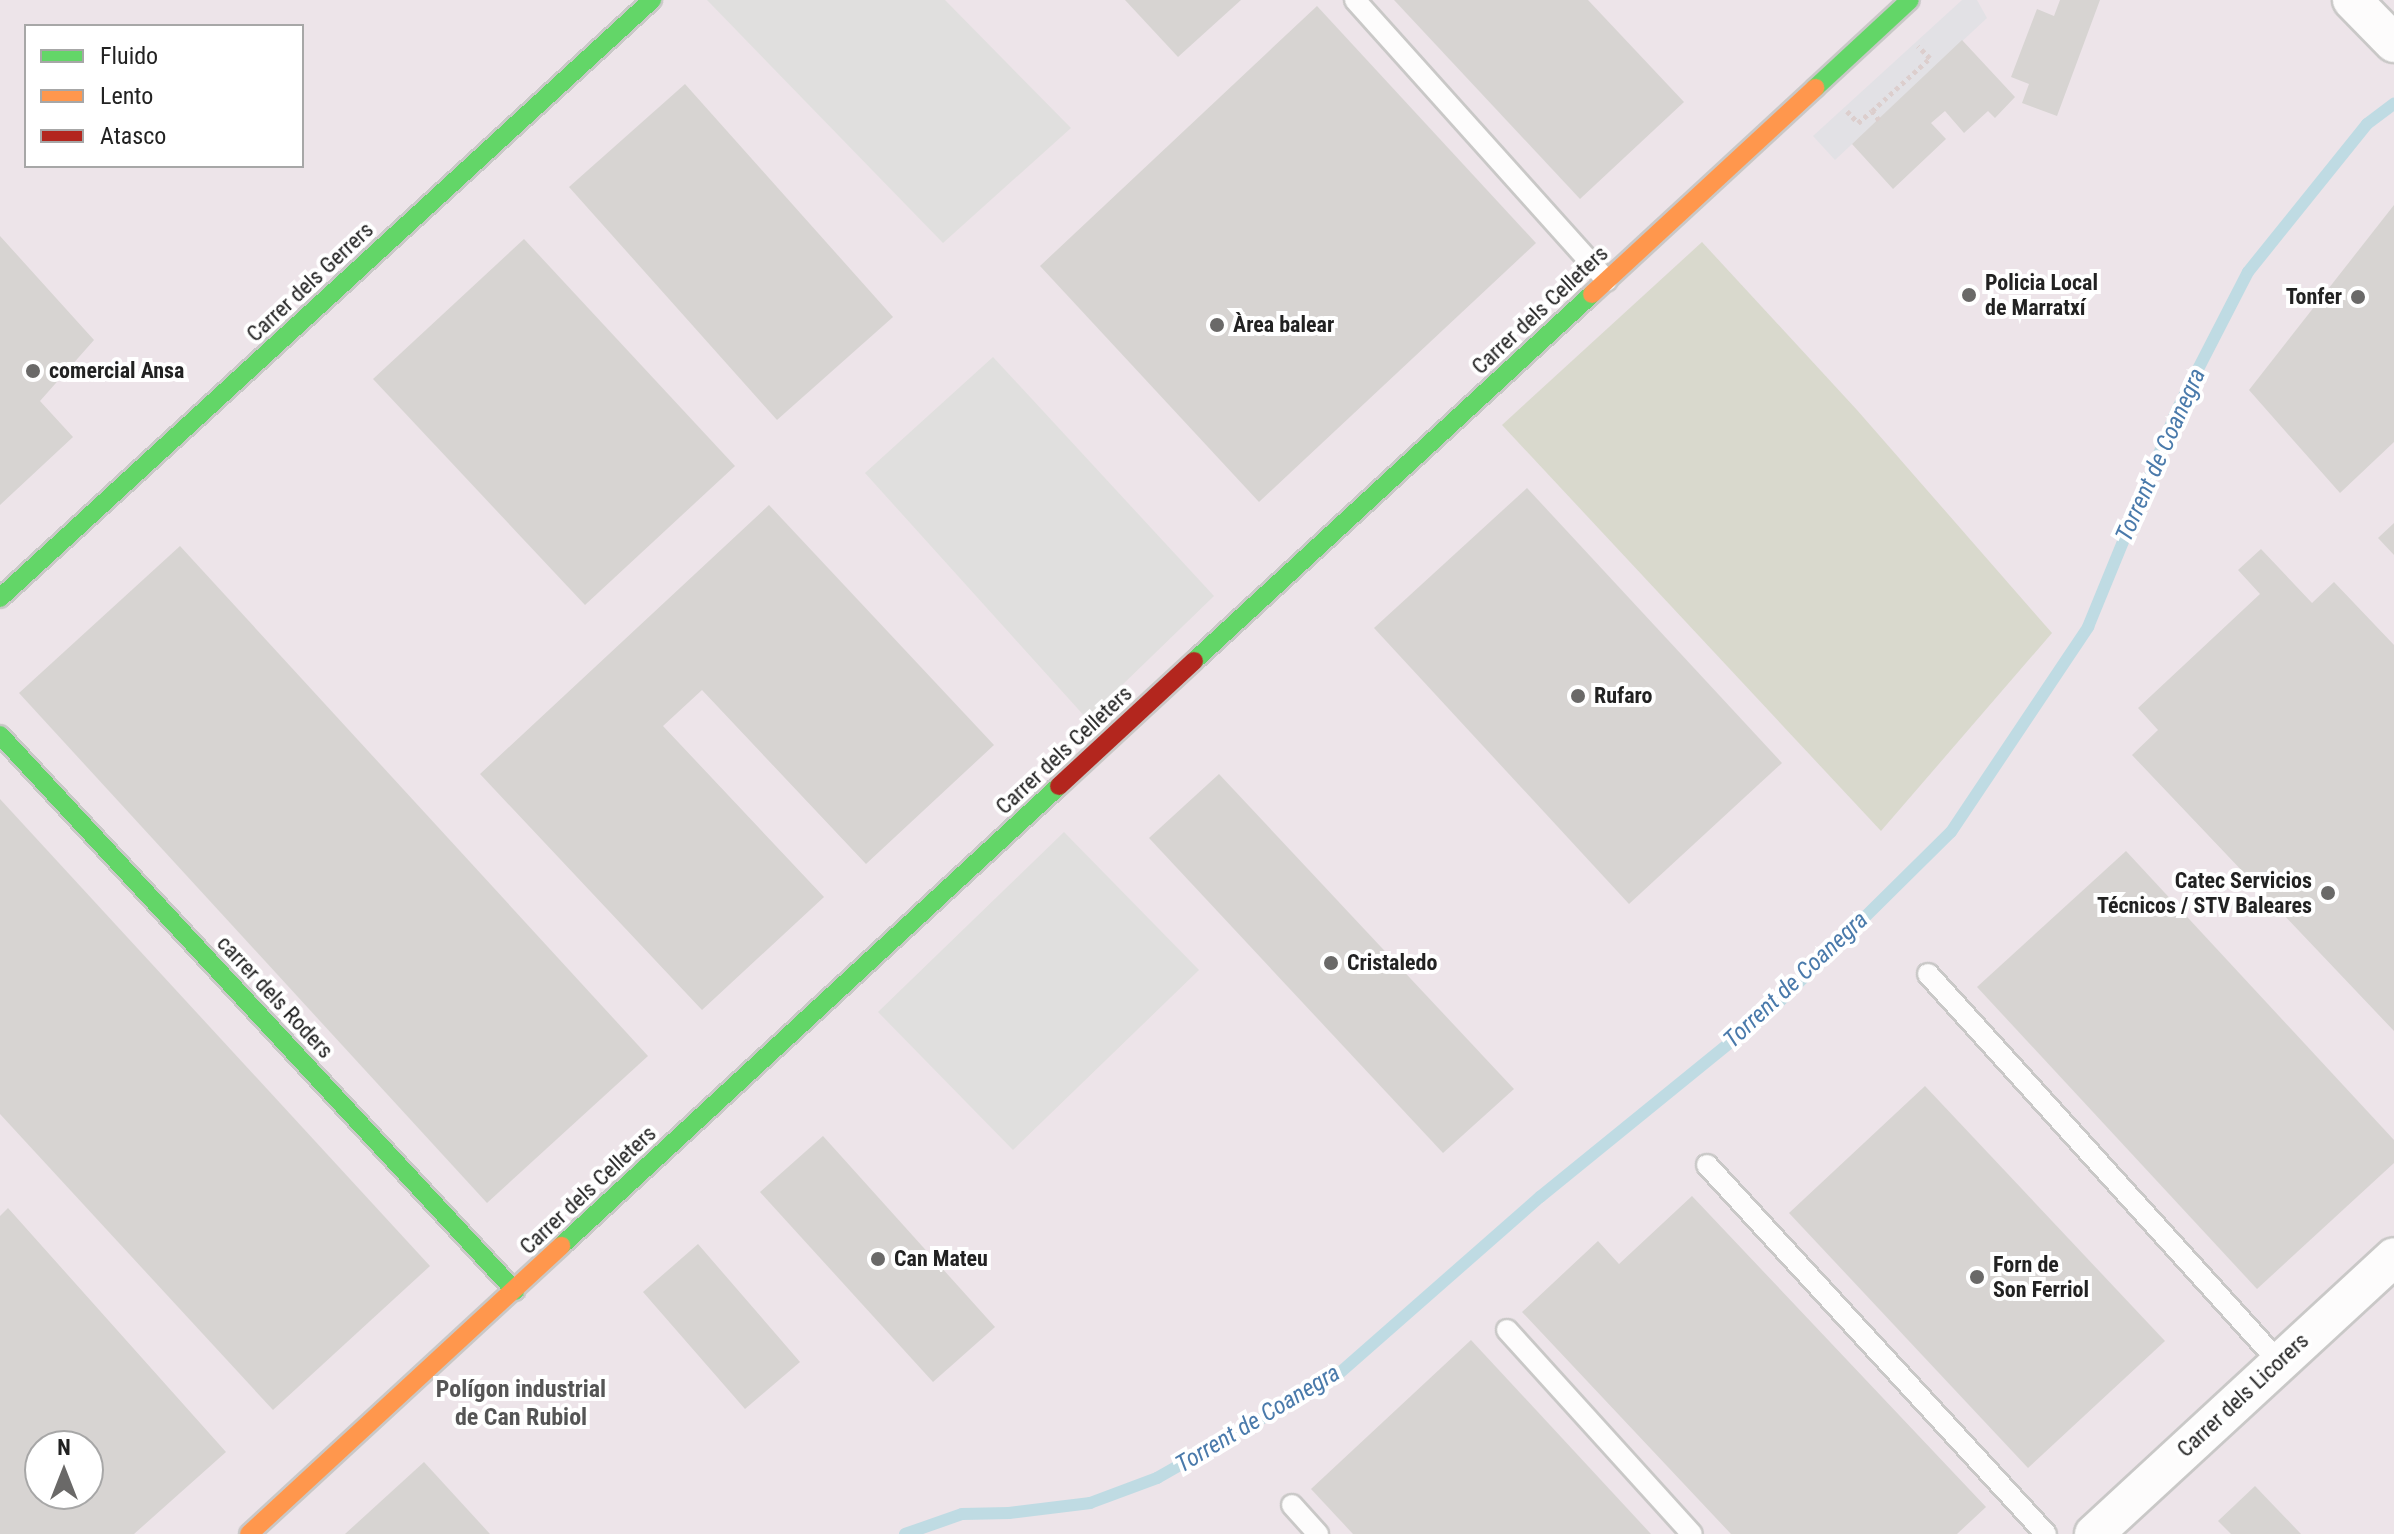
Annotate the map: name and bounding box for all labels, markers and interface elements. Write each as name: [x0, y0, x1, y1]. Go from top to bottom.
legend: [24, 24, 304, 168]
text: Fluido: [100, 42, 158, 70]
text: Lento: [100, 82, 153, 110]
text: Atasco: [100, 122, 166, 150]
street label: Carrer dels Gerrers: [241, 217, 379, 347]
street label: Carrer dels Celleters: [1466, 240, 1614, 380]
place label: Policia Local de Marratxí: [1985, 269, 2098, 320]
place label: Tonfer: [2286, 284, 2342, 310]
marker: Policia Local de Marratxí: [1960, 286, 1978, 304]
marker: Tonfer: [2349, 288, 2367, 306]
place label: Àrea balear: [1233, 312, 1334, 338]
marker: Àrea balear: [1208, 316, 1226, 334]
place label: comercial Ansa: [49, 358, 184, 384]
marker: comercial Ansa: [24, 362, 42, 380]
water label: Torrent de Coanegra: [2110, 364, 2212, 546]
street label: Carrer dels Celleters: [990, 680, 1138, 820]
place label: Rufaro: [1594, 683, 1652, 709]
marker: Rufaro: [1569, 687, 1587, 705]
place label: Catec Servicios Técnicos / STV Baleares: [2097, 867, 2312, 918]
marker: Catec Servicios Técnicos / STV Baleares: [2319, 884, 2337, 902]
water label: Torrent de Coanegra: [1718, 906, 1874, 1054]
street label: carrer dels Roders: [211, 930, 339, 1064]
place label: Cristaledo: [1347, 950, 1437, 976]
marker: Cristaledo: [1322, 954, 1340, 972]
street label: Carrer dels Celleters: [514, 1120, 662, 1260]
place label: Can Mateu: [894, 1246, 988, 1272]
marker: Can Mateu: [869, 1250, 887, 1268]
place label: Forn de Son Ferriol: [1993, 1251, 2089, 1302]
marker: Forn de Son Ferriol: [1968, 1268, 1986, 1286]
street label: Carrer dels Licorers: [2172, 1327, 2314, 1463]
water label: Torrent de Coanegra: [1171, 1359, 1345, 1479]
district label: Polígon industrial de Can Rubiol: [436, 1376, 606, 1432]
north arrow: [24, 1430, 104, 1510]
text: N: [57, 1435, 71, 1460]

